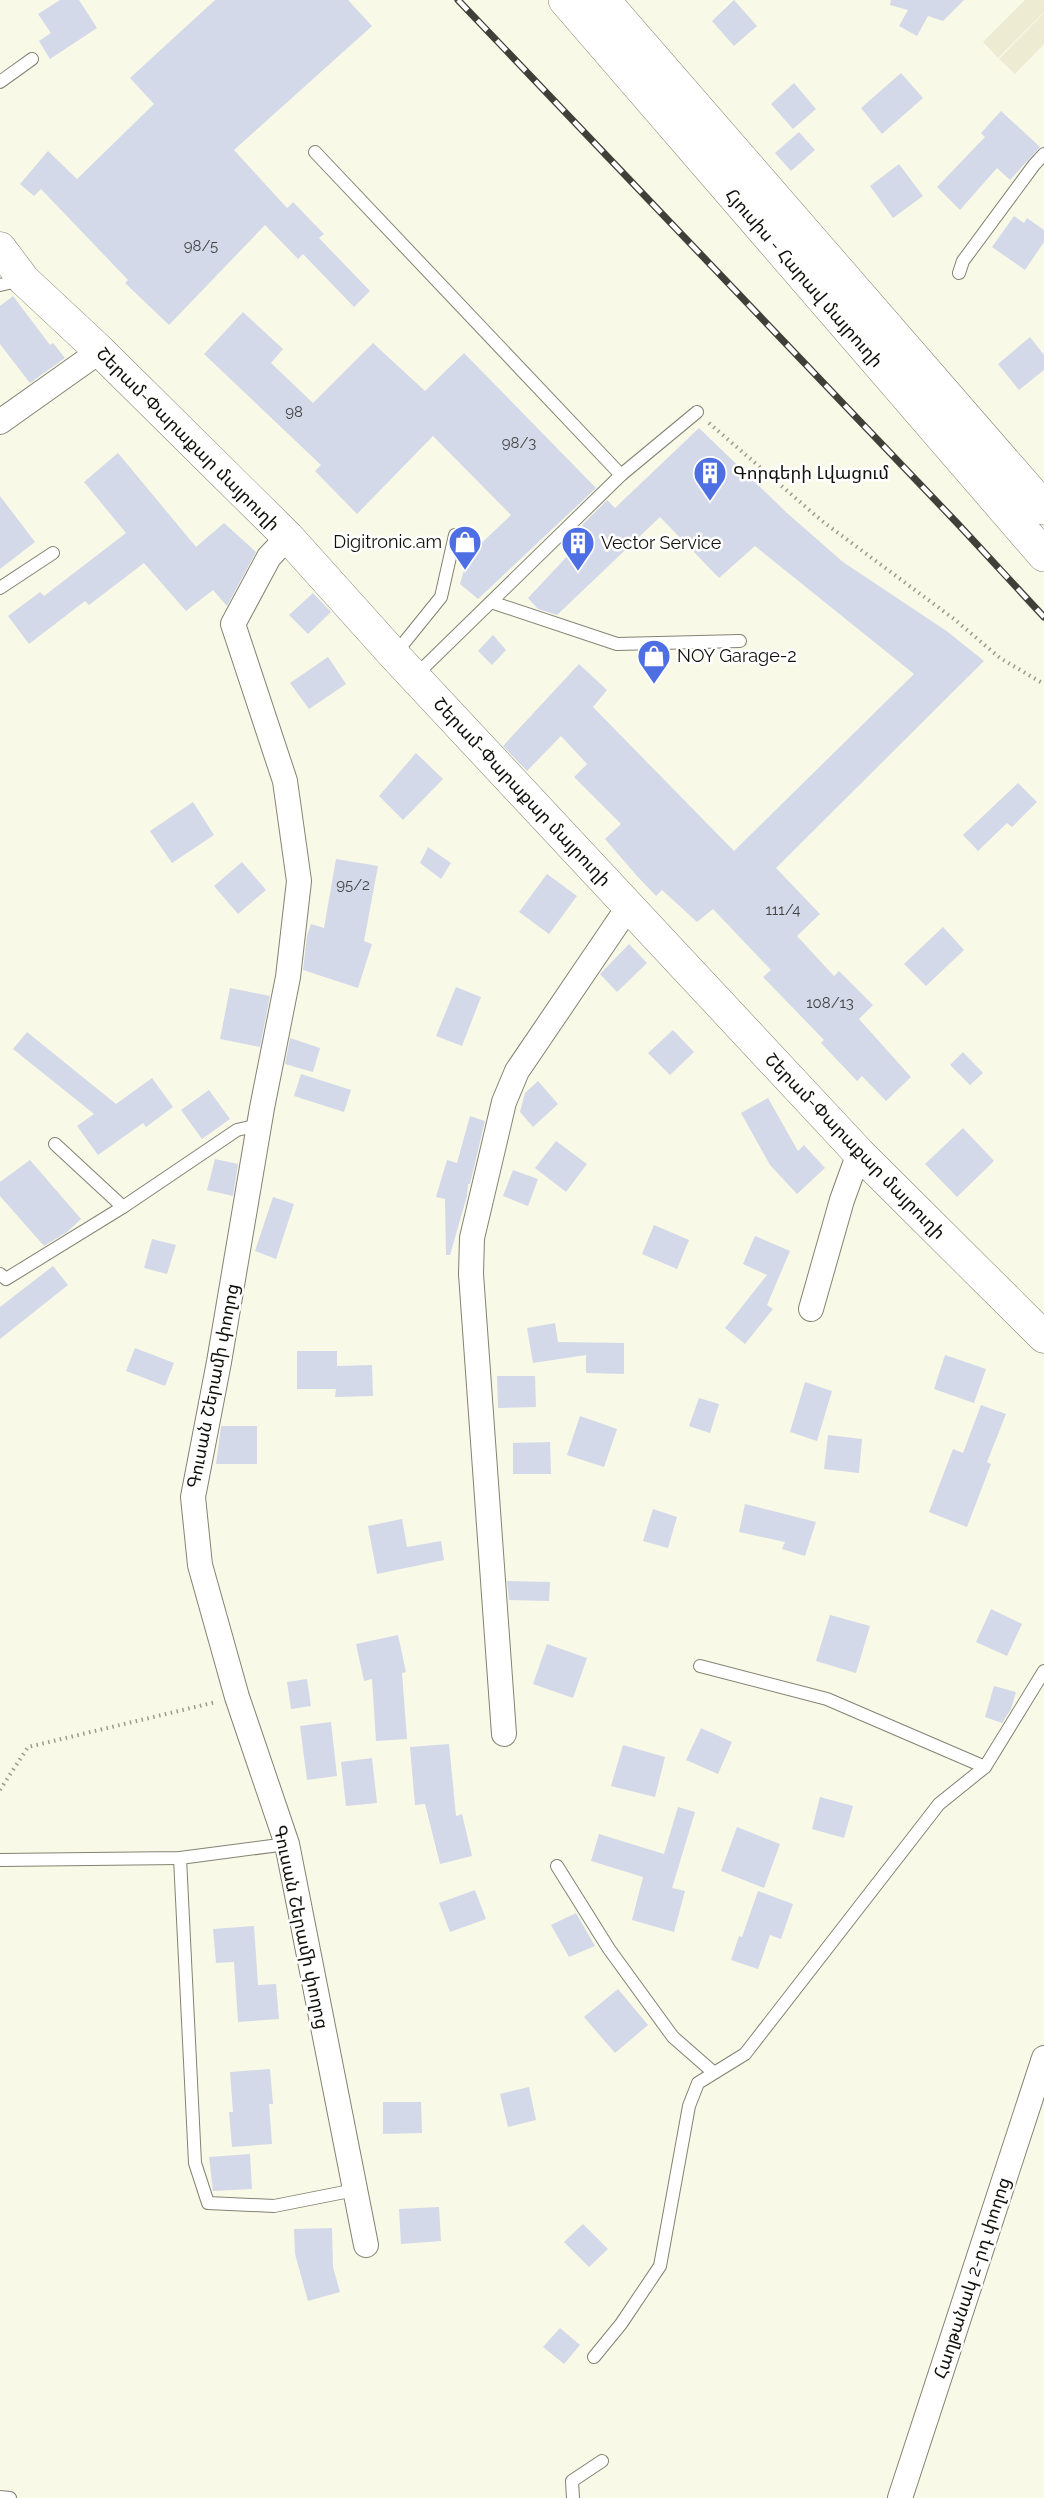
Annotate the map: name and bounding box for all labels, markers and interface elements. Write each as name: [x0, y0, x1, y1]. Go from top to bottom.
street label: Հյուսիս - Հարավ մայրուղի: [721, 184, 888, 371]
house number: 98/5: [184, 237, 218, 255]
street label: Շերամ-Փարաքար մայրուղի: [92, 343, 284, 535]
house number: 98: [285, 403, 303, 421]
house number: 98/3: [502, 434, 536, 452]
building icon: Գորգերի Լվացում: [692, 455, 728, 502]
place label: Գորգերի Լվացում: [733, 462, 889, 483]
shop icon: Digitronic.am: [447, 524, 483, 571]
building icon: Vector Service: [560, 525, 596, 572]
place label: Digitronic.am: [333, 531, 442, 552]
place label: Vector Service: [601, 532, 722, 553]
shop icon: NOY Garage-2: [636, 638, 672, 685]
place label: NOY Garage-2: [677, 645, 797, 666]
street label: Շերամ-Փարաքար մայրուղի: [429, 693, 615, 890]
house number: 95/2: [336, 876, 370, 894]
house number: 111/4: [765, 901, 801, 919]
house number: 108/13: [806, 994, 854, 1012]
street label: Շերամ-Փարաքար մայրուղի: [761, 1048, 950, 1243]
street label: Գուսան Շերամի փողոց: [182, 1282, 243, 1490]
street label: Գուսան Շերամի փողոց: [270, 1823, 333, 2031]
street label: Հաղթանակ 2-րդ փողոց: [929, 2174, 1014, 2381]

